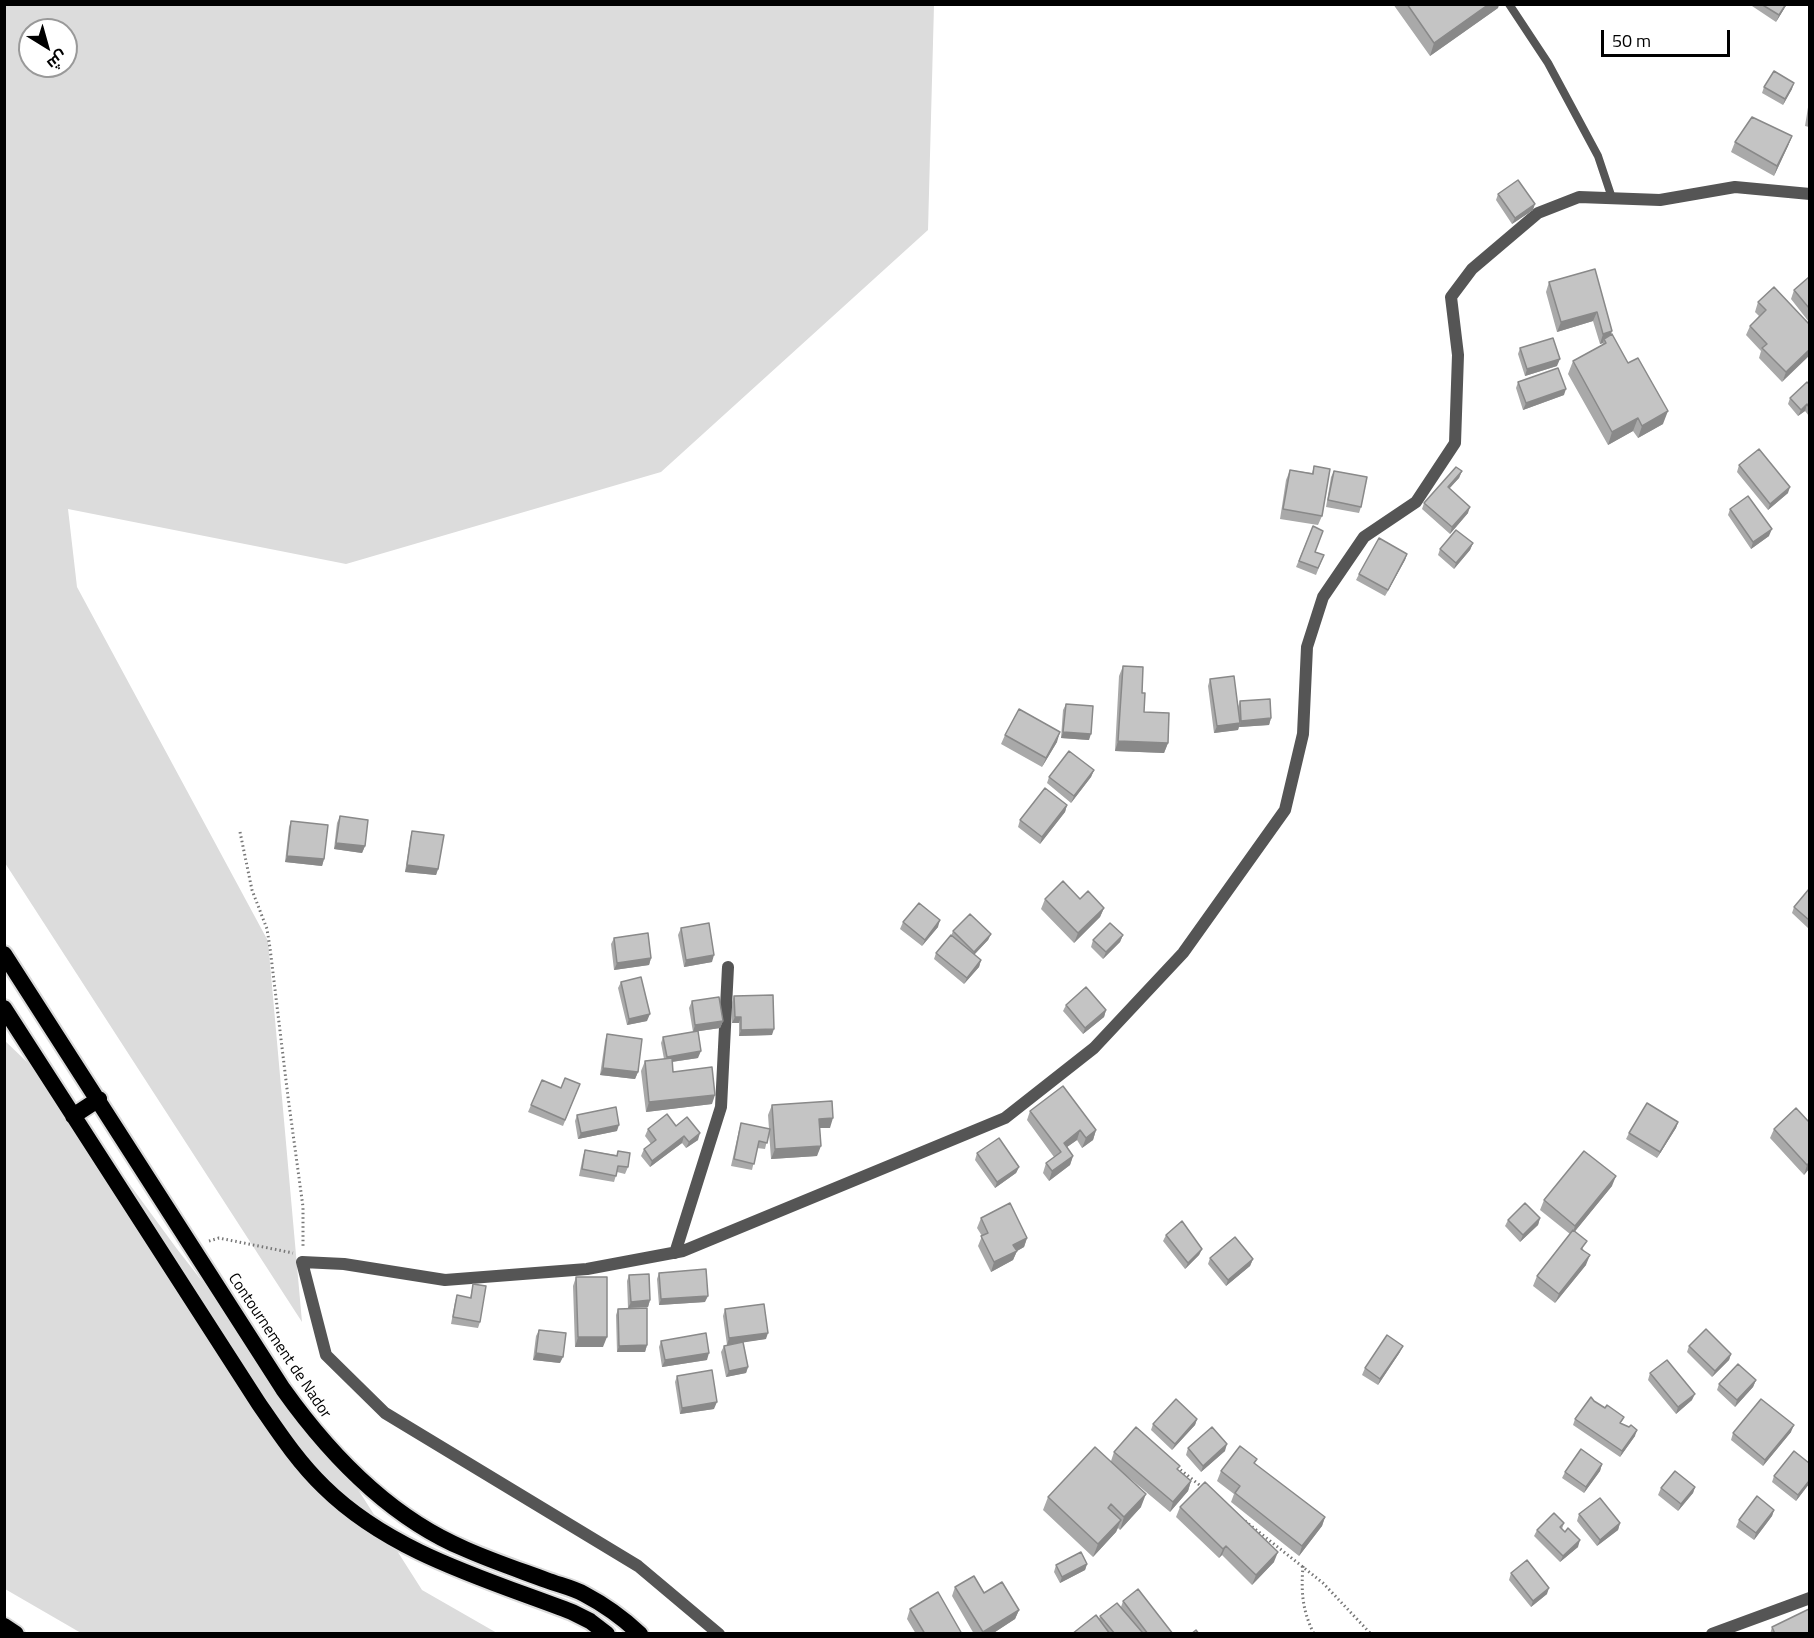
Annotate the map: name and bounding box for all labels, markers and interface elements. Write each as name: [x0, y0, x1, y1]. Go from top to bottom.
north arrow: [18, 18, 78, 78]
scale bar: [1604, 18, 1733, 56]
text: 50 m: [1612, 27, 1651, 54]
text: ش: [42, 45, 73, 77]
street label: Contournement de Nador: [223, 1270, 335, 1422]

